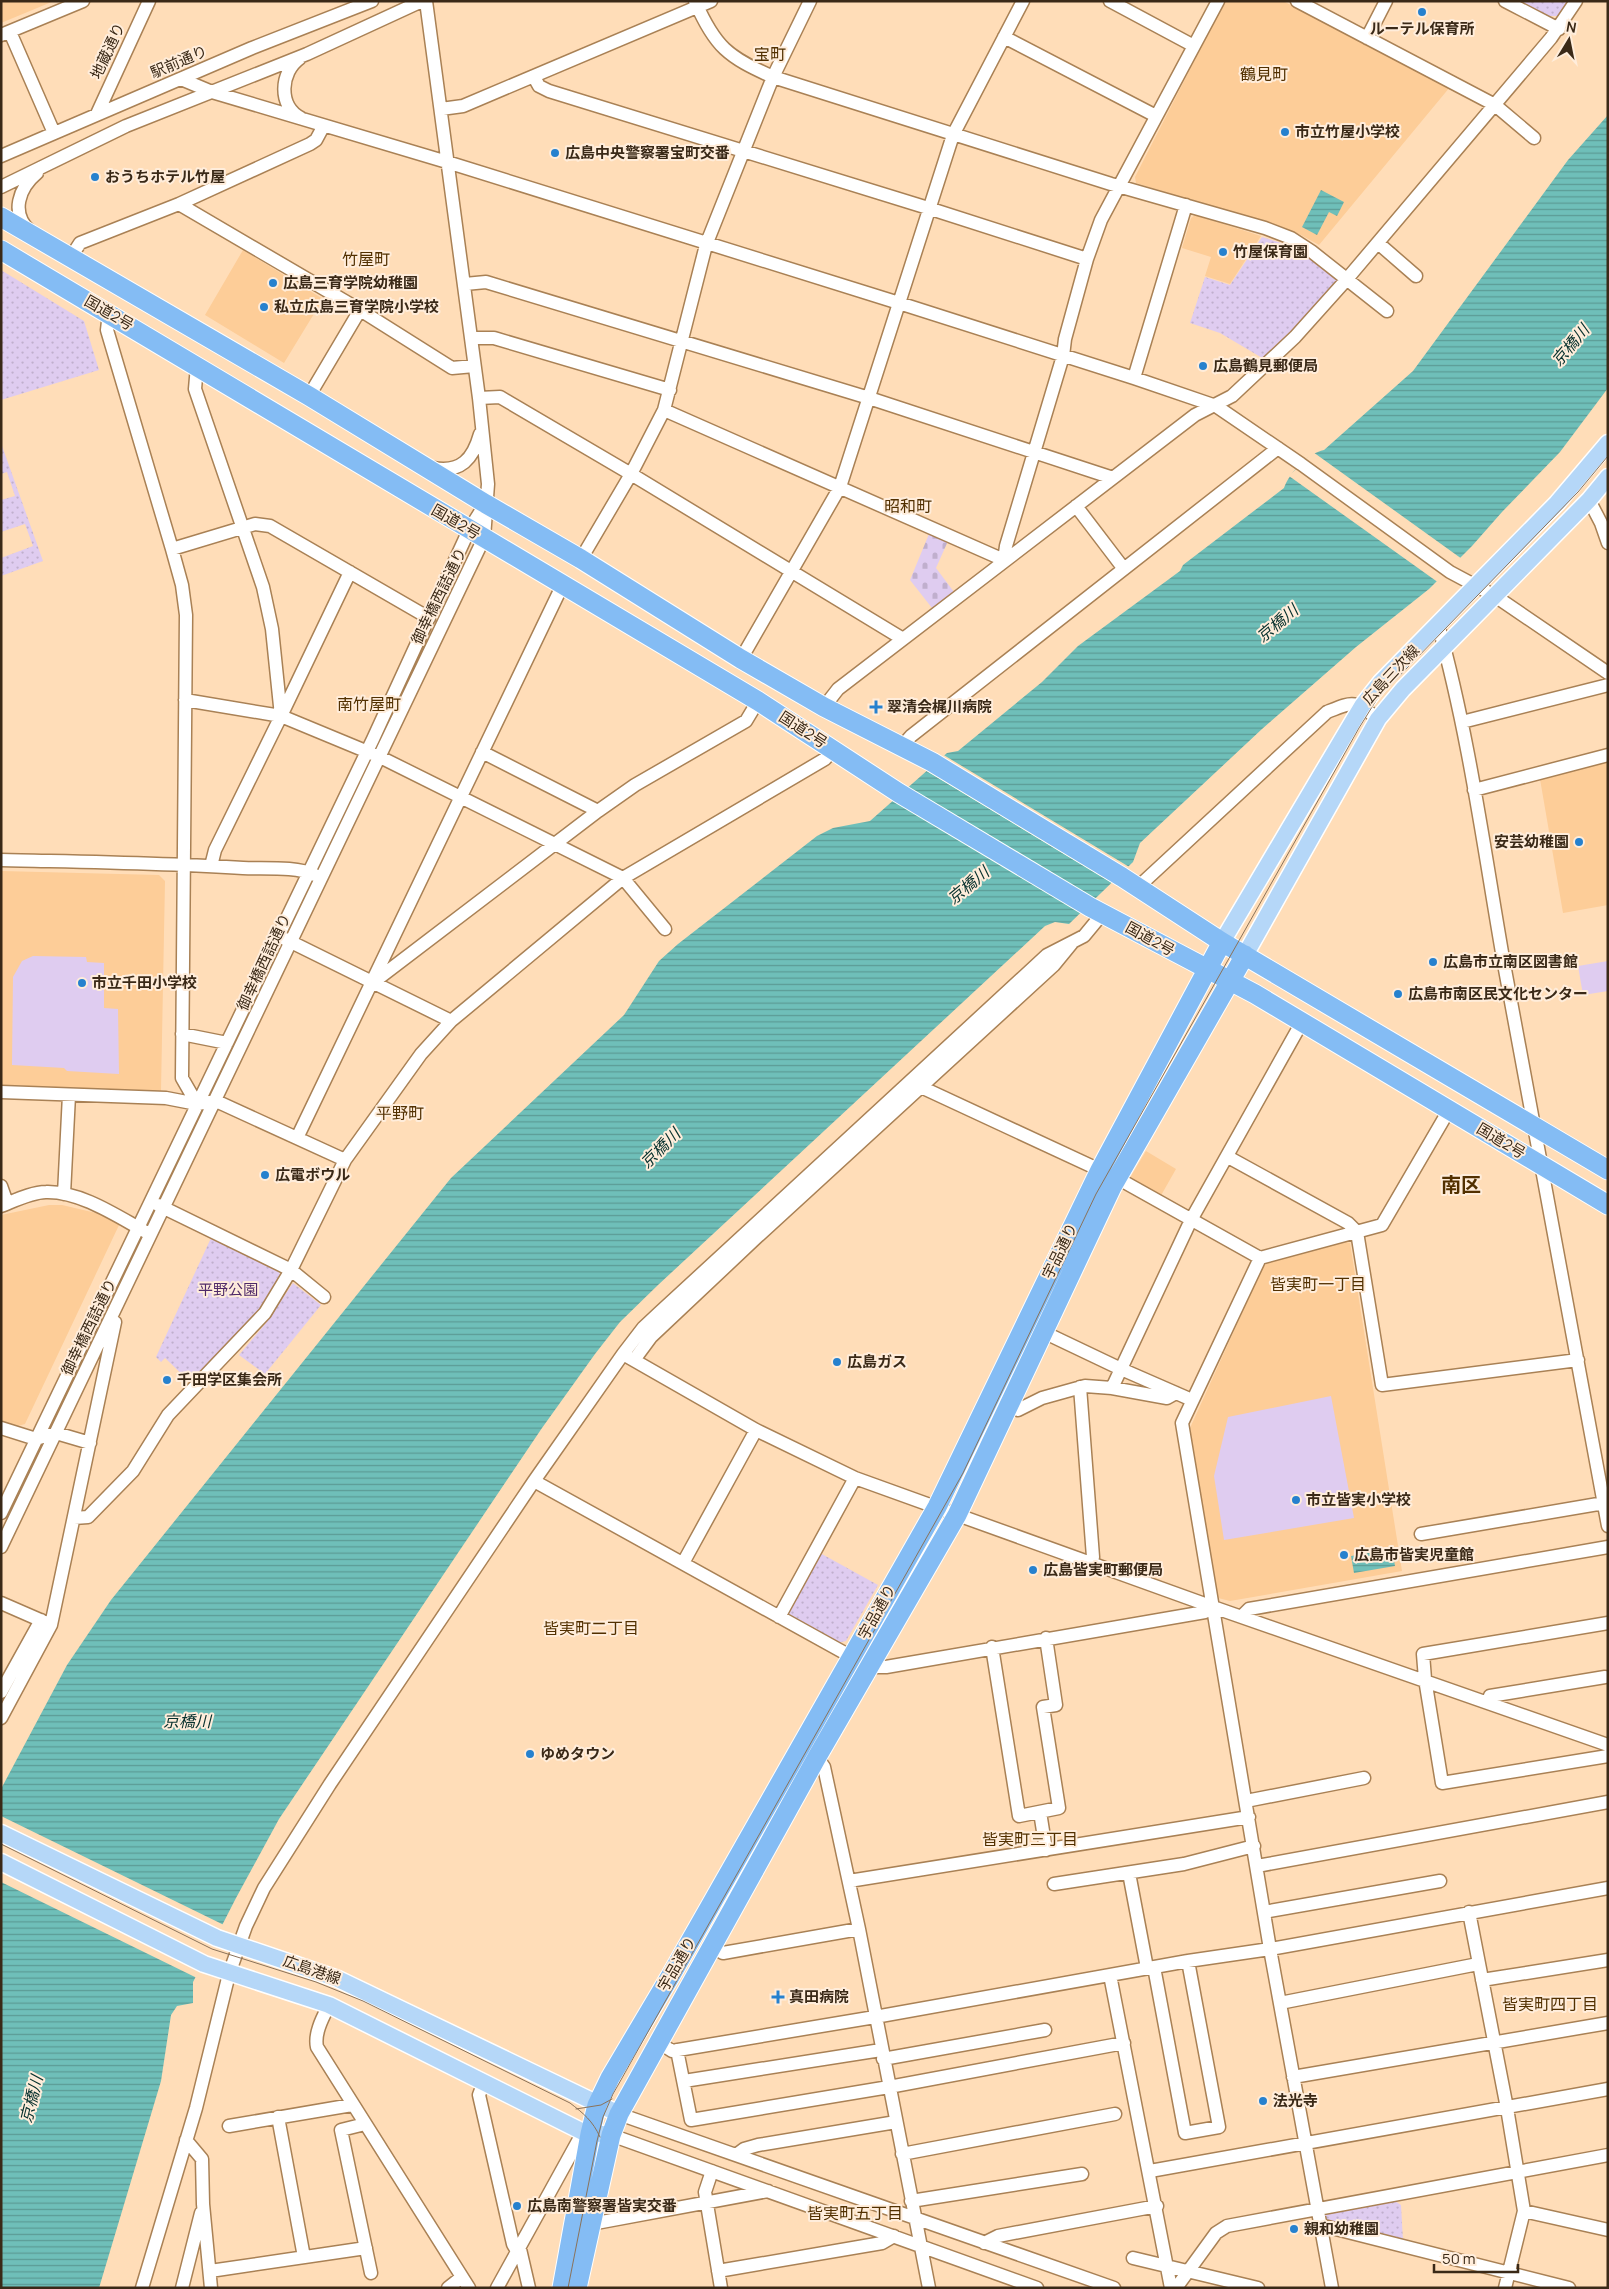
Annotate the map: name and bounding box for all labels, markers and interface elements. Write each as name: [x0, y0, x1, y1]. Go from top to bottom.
marker: ルーテル保育所: [1416, 6, 1428, 18]
north arrow: [1544, 15, 1594, 65]
text: N: [1565, 16, 1578, 37]
place label: ルーテル保育所: [1369, 18, 1475, 39]
street label: 地蔵通り: [85, 19, 130, 82]
street label: 駅前通り: [147, 40, 211, 83]
district label: 宝町: [754, 43, 786, 65]
district label: 鶴見町: [1240, 63, 1288, 85]
place label: 市立竹屋小学校: [1295, 121, 1400, 142]
marker: 市立竹屋小学校: [1279, 126, 1291, 138]
place label: 広島中央警察署宝町交番: [565, 142, 730, 163]
marker: 広島中央警察署宝町交番: [549, 147, 561, 159]
place label: おうちホテル竹屋: [105, 166, 225, 187]
marker: おうちホテル竹屋: [89, 171, 101, 183]
place label: 竹屋保育園: [1233, 241, 1308, 262]
marker: 竹屋保育園: [1217, 246, 1229, 258]
district label: 竹屋町: [342, 248, 390, 270]
place label: 広島三育学院幼稚園: [283, 272, 418, 293]
marker: 広島三育学院幼稚園: [267, 277, 279, 289]
street label: 国道2号: [81, 290, 138, 335]
place label: 私立広島三育学院小学校: [274, 296, 439, 317]
marker: 私立広島三育学院小学校: [258, 301, 270, 313]
water label: 京橋川: [1546, 318, 1595, 370]
place label: 広島鶴見郵便局: [1213, 355, 1318, 376]
marker: 広島鶴見郵便局: [1197, 360, 1209, 372]
district label: 昭和町: [884, 495, 932, 517]
street label: 国道2号: [428, 499, 485, 544]
street label: 御幸橋西詰通り: [406, 544, 471, 648]
water label: 京橋川: [1252, 598, 1304, 647]
street label: 広島三次線: [1357, 640, 1424, 709]
district label: 南竹屋町: [337, 693, 401, 715]
place label: 翠清会梶川病院: [887, 696, 992, 717]
marker: 翠清会梶川病院: [869, 700, 883, 714]
street label: 国道2号: [775, 706, 831, 753]
place label: 安芸幼稚園: [1494, 831, 1569, 852]
marker: 安芸幼稚園: [1573, 836, 1585, 848]
water label: 京橋川: [943, 860, 995, 909]
street label: 御幸橋西詰通り: [232, 910, 295, 1014]
street label: 国道2号: [1122, 916, 1179, 961]
place label: 広島市立南区図書館: [1443, 951, 1578, 972]
marker: 広島市立南区図書館: [1427, 956, 1439, 968]
place label: 市立千田小学校: [92, 972, 197, 993]
marker: 市立千田小学校: [76, 977, 88, 989]
place label: 広島市南区民文化センター: [1408, 983, 1588, 1004]
marker: 広島市南区民文化センター: [1392, 988, 1404, 1000]
district label: 平野町: [376, 1102, 424, 1124]
street label: 国道2号: [1473, 1118, 1530, 1163]
water label: 京橋川: [635, 1122, 686, 1173]
place label: 広電ボウル: [275, 1164, 350, 1185]
marker: 広電ボウル: [259, 1169, 271, 1181]
district label: 南区: [1441, 1171, 1481, 1198]
street label: 宇品通り: [1037, 1219, 1082, 1282]
district label: 皆実町一丁目: [1270, 1273, 1366, 1295]
street label: 御幸橋西詰通り: [56, 1275, 121, 1379]
park label: 平野公園: [198, 1279, 258, 1300]
place label: 広島ガス: [847, 1351, 907, 1372]
marker: 広島ガス: [831, 1356, 843, 1368]
place label: 千田学区集会所: [177, 1369, 282, 1390]
marker: 千田学区集会所: [161, 1374, 173, 1386]
place label: 市立皆実小学校: [1306, 1489, 1411, 1510]
marker: 市立皆実小学校: [1290, 1494, 1302, 1506]
place label: 広島市皆実児童館: [1354, 1544, 1474, 1565]
marker: 広島市皆実児童館: [1338, 1549, 1350, 1561]
place label: 広島皆実町郵便局: [1043, 1559, 1163, 1580]
marker: 広島皆実町郵便局: [1027, 1564, 1039, 1576]
street label: 宇品通り: [853, 1580, 900, 1643]
district label: 皆実町二丁目: [543, 1617, 639, 1639]
water label: 京橋川: [163, 1710, 213, 1732]
place label: ゆめタウン: [540, 1743, 615, 1764]
marker: ゆめタウン: [524, 1748, 536, 1760]
district label: 皆実町三丁目: [982, 1828, 1078, 1850]
street label: 宇品通り: [652, 1933, 701, 1995]
street label: 広島港線: [280, 1950, 344, 1989]
place label: 真田病院: [789, 1986, 849, 2007]
marker: 真田病院: [771, 1990, 785, 2004]
district label: 皆実町四丁目: [1502, 1993, 1598, 2015]
water label: 京橋川: [15, 2071, 48, 2125]
place label: 法光寺: [1273, 2090, 1318, 2111]
marker: 法光寺: [1257, 2095, 1269, 2107]
place label: 広島南警察署皆実交番: [527, 2195, 677, 2216]
marker: 広島南警察署皆実交番: [511, 2200, 523, 2212]
district label: 皆実町五丁目: [807, 2202, 903, 2224]
place label: 親和幼稚園: [1304, 2218, 1379, 2239]
marker: 親和幼稚園: [1288, 2223, 1300, 2235]
scale bar: [1434, 2242, 1518, 2274]
text: 50 m: [1442, 2248, 1476, 2269]

